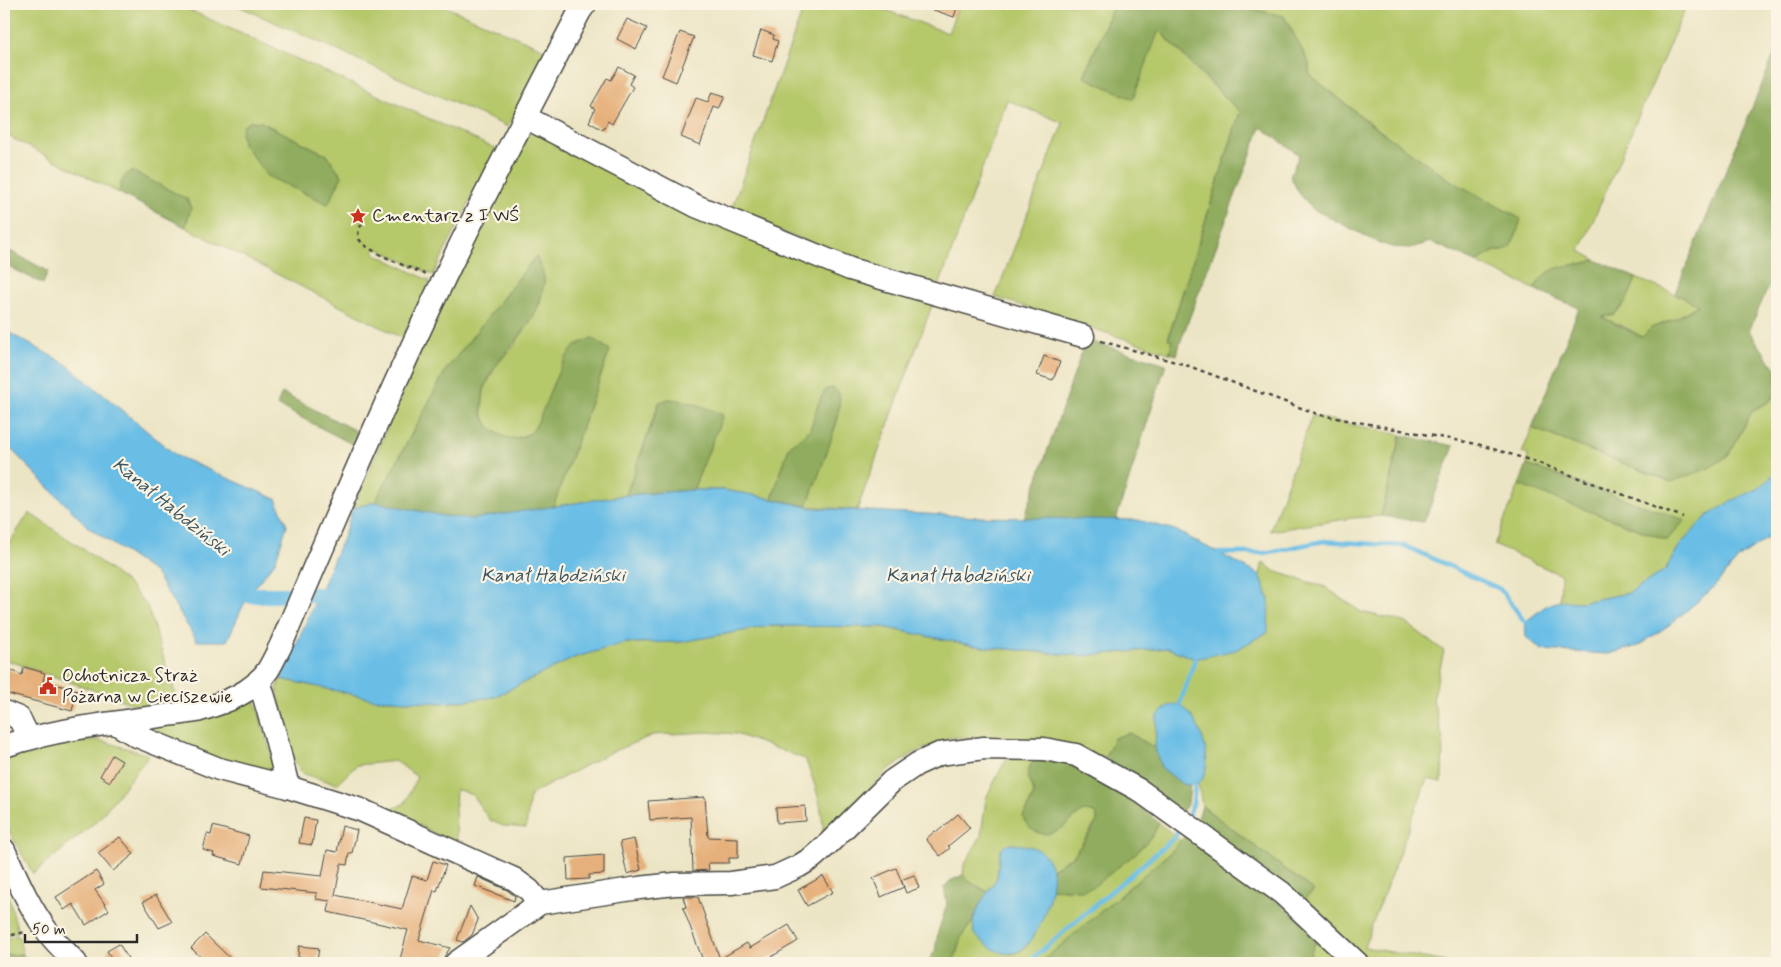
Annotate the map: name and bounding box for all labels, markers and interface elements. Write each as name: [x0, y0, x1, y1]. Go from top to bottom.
place label: Cmentarz z I WŚ: [372, 204, 519, 228]
place icon: Cmentarz z I WŚ: [348, 206, 368, 226]
water label: Kanał Habdziński: [107, 452, 236, 563]
water label: Kanał Habdziński: [481, 563, 627, 588]
water label: Kanał Habdziński: [886, 563, 1032, 588]
place label: Ochotnicza Straż Pożarna w Cieciszewie: [62, 664, 233, 709]
public building icon: Ochotnicza Straż Pożarna w Cieciszewie: [38, 676, 58, 696]
scale bar: [25, 912, 138, 944]
text: 50 m: [32, 920, 66, 940]

